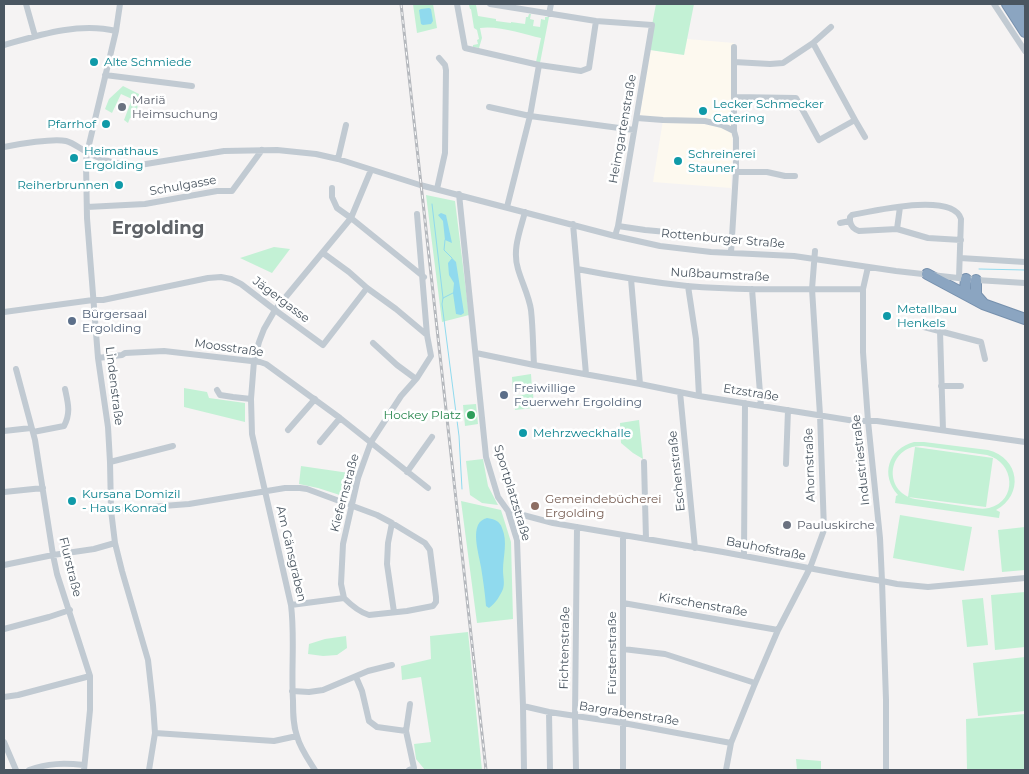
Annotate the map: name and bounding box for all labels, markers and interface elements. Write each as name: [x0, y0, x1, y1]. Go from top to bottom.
place label: Alte Schmiede: [104, 55, 192, 69]
marker: Alte Schmiede: [88, 56, 100, 68]
street label: Heimgartenstraße: [606, 73, 640, 185]
place label: Mariä Heimsuchung: [132, 93, 218, 121]
place label: Lecker Schmecker Catering: [713, 97, 824, 125]
marker: Mariä Heimsuchung: [116, 101, 128, 113]
marker: Lecker Schmecker Catering: [697, 105, 709, 117]
place label: Pfarrhof: [47, 117, 96, 131]
marker: Pfarrhof: [100, 118, 112, 130]
place label: Heimathaus Ergolding: [84, 144, 158, 172]
place label: Schreinerei Stauner: [688, 147, 756, 175]
marker: Heimathaus Ergolding: [68, 152, 80, 164]
marker: Schreinerei Stauner: [672, 155, 684, 167]
street label: Schulgasse: [148, 173, 218, 199]
place label: Reiherbrunnen: [17, 178, 109, 192]
marker: Reiherbrunnen: [113, 179, 125, 191]
district label: Ergolding: [112, 218, 204, 240]
street label: Rottenburger Straße: [661, 226, 785, 252]
street label: Nußbaumstraße: [670, 265, 770, 285]
street label: Jägergasse: [250, 274, 312, 326]
place label: Metallbau Henkels: [897, 302, 957, 330]
place label: Bürgersaal Ergolding: [82, 307, 147, 335]
marker: Metallbau Henkels: [881, 310, 893, 322]
marker: Bürgersaal Ergolding: [66, 315, 78, 327]
street label: Moosstraße: [193, 336, 265, 360]
street label: Lindenstraße: [102, 346, 126, 426]
place label: Freiwillige Feuerwehr Ergolding: [514, 381, 642, 409]
street label: Etzstraße: [722, 381, 780, 405]
marker: Freiwillige Feuerwehr Ergolding: [498, 389, 510, 401]
place label: Hockey Platz: [383, 408, 461, 422]
marker: Hockey Platz: [465, 409, 477, 421]
street label: Industriestraße: [849, 414, 873, 506]
place label: Mehrzweckhalle: [533, 426, 631, 440]
marker: Mehrzweckhalle: [517, 427, 529, 439]
street label: Ahornstraße: [802, 428, 818, 502]
street label: Eschenstraße: [666, 430, 688, 512]
street label: Sportplatzstraße: [491, 443, 533, 543]
street label: Kiefernstraße: [328, 452, 362, 534]
place label: Kursana Domizil - Haus Konrad: [82, 487, 180, 515]
place label: Gemeindebücherei Ergolding: [545, 492, 662, 520]
marker: Kursana Domizil - Haus Konrad: [66, 495, 78, 507]
marker: Gemeindebücherei Ergolding: [529, 500, 541, 512]
street label: Am Gänsgraben: [273, 505, 309, 603]
place label: Pauluskirche: [797, 518, 875, 532]
marker: Pauluskirche: [781, 519, 793, 531]
street label: Bauhofstraße: [725, 534, 807, 564]
street label: Flurstraße: [56, 536, 84, 598]
street label: Kirschenstraße: [657, 590, 749, 620]
street label: Fichtenstraße: [557, 606, 573, 690]
street label: Fürstenstraße: [605, 611, 619, 695]
street label: Bargrabenstraße: [578, 699, 680, 729]

